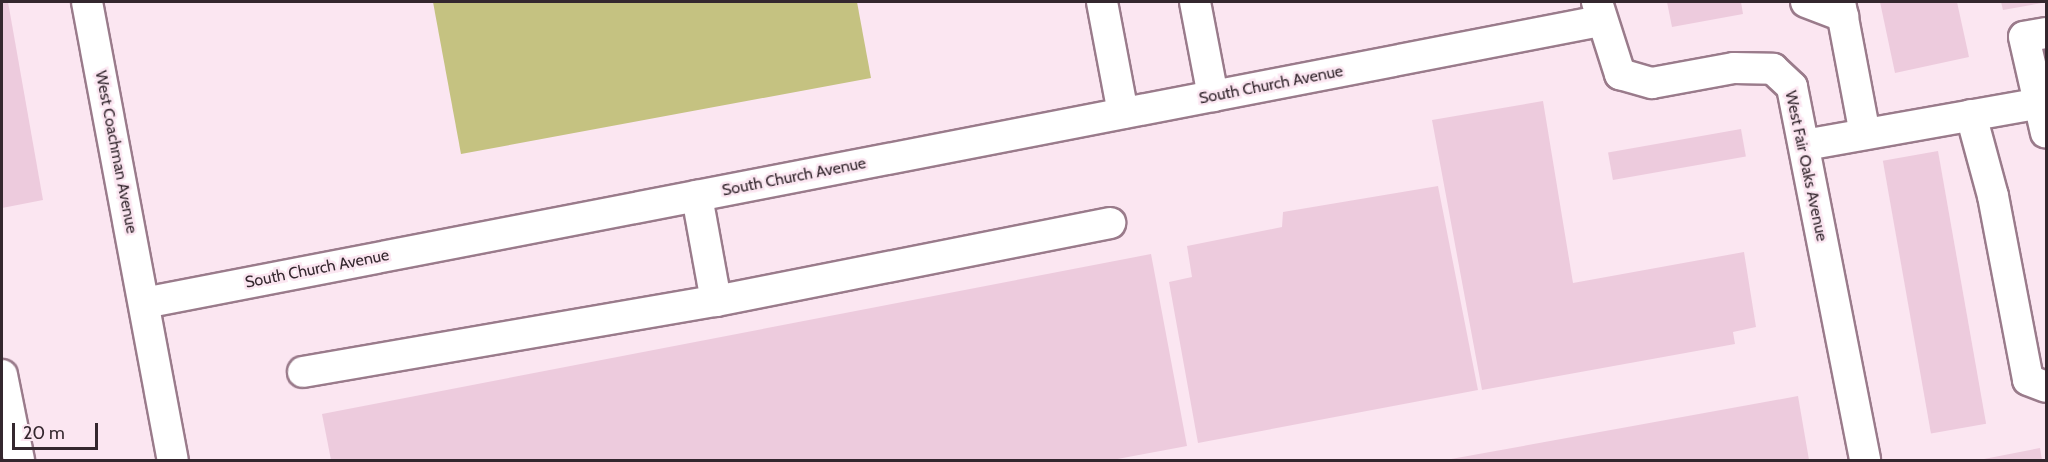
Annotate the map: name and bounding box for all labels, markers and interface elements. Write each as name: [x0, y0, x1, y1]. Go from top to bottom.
street label: South Church Avenue: [1197, 62, 1345, 108]
street label: West Coachman Avenue: [91, 69, 141, 235]
street label: West Fair Oaks Avenue: [1781, 89, 1831, 243]
street label: South Church Avenue: [720, 154, 868, 200]
street label: South Church Avenue: [243, 246, 391, 292]
scale bar: [15, 411, 100, 449]
text: 20 m: [23, 422, 65, 444]

